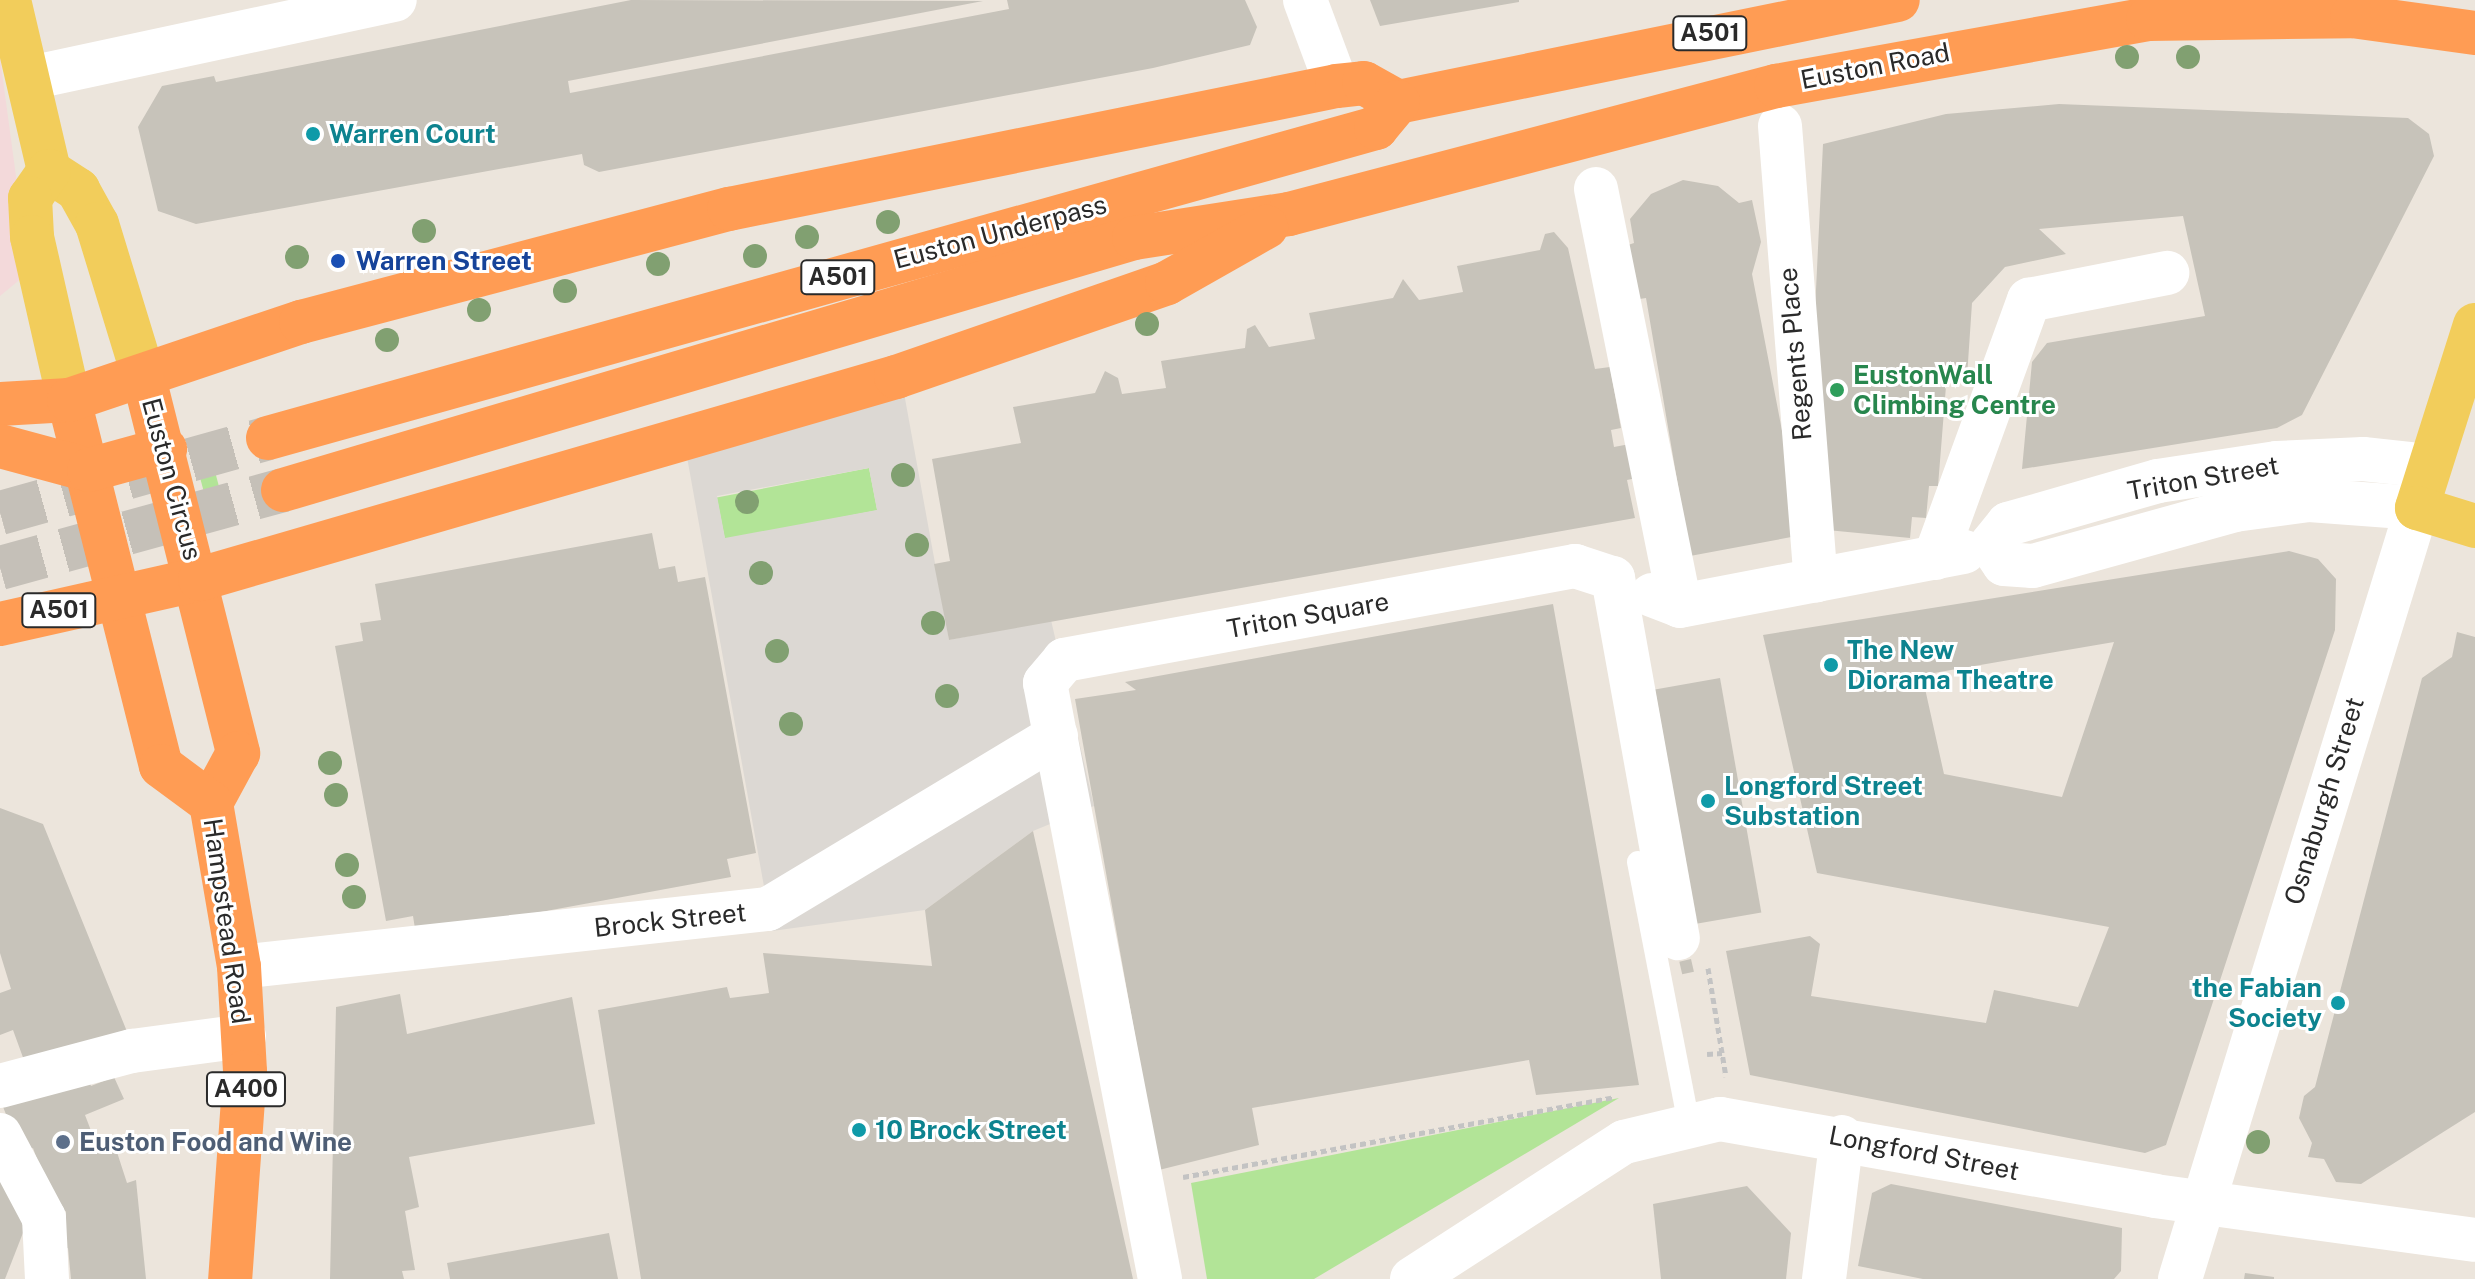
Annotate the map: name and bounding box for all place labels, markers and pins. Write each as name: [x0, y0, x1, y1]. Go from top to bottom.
place label: Warren Court: [329, 118, 496, 150]
marker: Warren Court: [304, 125, 322, 143]
place label: Warren Street: [356, 245, 532, 277]
marker: Warren Street: [327, 250, 349, 272]
place label: EustonWall Climbing Centre: [1853, 359, 2056, 420]
marker: EustonWall Climbing Centre: [1828, 381, 1846, 399]
place label: The New Diorama Theatre: [1847, 634, 2054, 696]
marker: The New Diorama Theatre: [1822, 656, 1840, 674]
place label: Longford Street Substation: [1724, 770, 1923, 832]
marker: Longford Street Substation: [1699, 792, 1717, 810]
place label: the Fabian Society: [2192, 972, 2322, 1034]
marker: the Fabian Society: [2329, 994, 2347, 1012]
place label: 10 Brock Street: [875, 1114, 1067, 1146]
marker: 10 Brock Street: [850, 1121, 868, 1139]
place label: Euston Food and Wine: [79, 1126, 352, 1158]
marker: Euston Food and Wine: [54, 1133, 72, 1151]

